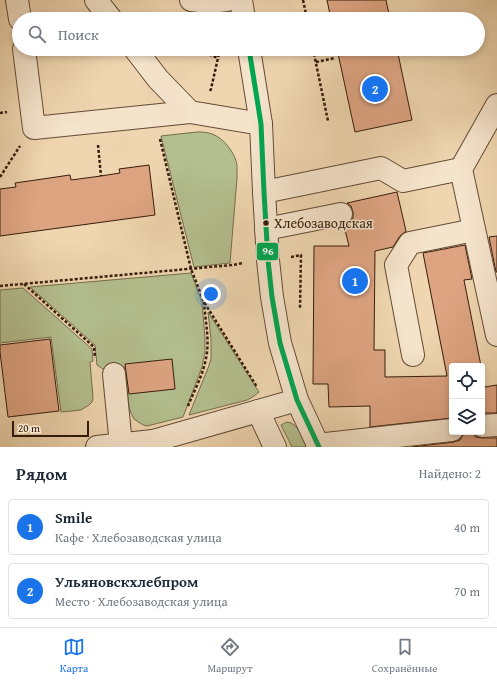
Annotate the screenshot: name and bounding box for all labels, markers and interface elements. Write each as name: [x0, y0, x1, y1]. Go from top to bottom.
search box: [12, 12, 485, 56]
icon: search: [26, 23, 48, 45]
text: Поиск: [58, 24, 99, 45]
pin: 2: [362, 74, 388, 104]
place label: Хлебозаводская: [274, 213, 373, 233]
marker: Хлебозаводская: [261, 218, 271, 228]
line badge: 96: [256, 242, 279, 261]
text: 96: [262, 243, 274, 259]
pin: 1: [342, 266, 368, 296]
your location: [201, 284, 221, 304]
map controls: [449, 363, 485, 435]
button: locate: [449, 363, 485, 399]
button: layers: [449, 399, 485, 435]
scale bar: [12, 419, 89, 438]
text: 20 m: [18, 420, 40, 436]
text: Рядом: [16, 461, 67, 486]
text: Найдено: 2: [419, 464, 481, 483]
text: Smile: [55, 507, 92, 528]
text: 1: [27, 518, 33, 537]
text: 40 m: [454, 518, 480, 537]
text: Кафе · Хлебозаводская улица: [55, 528, 222, 547]
text: Ульяновскхлебпром: [55, 571, 198, 592]
text: 2: [27, 582, 33, 601]
text: 70 m: [454, 582, 480, 601]
text: Место · Хлебозаводская улица: [55, 592, 228, 611]
tab: Карта: [60, 636, 88, 676]
tab: Маршрут: [207, 636, 252, 676]
tab: Сохранённые: [372, 636, 437, 676]

